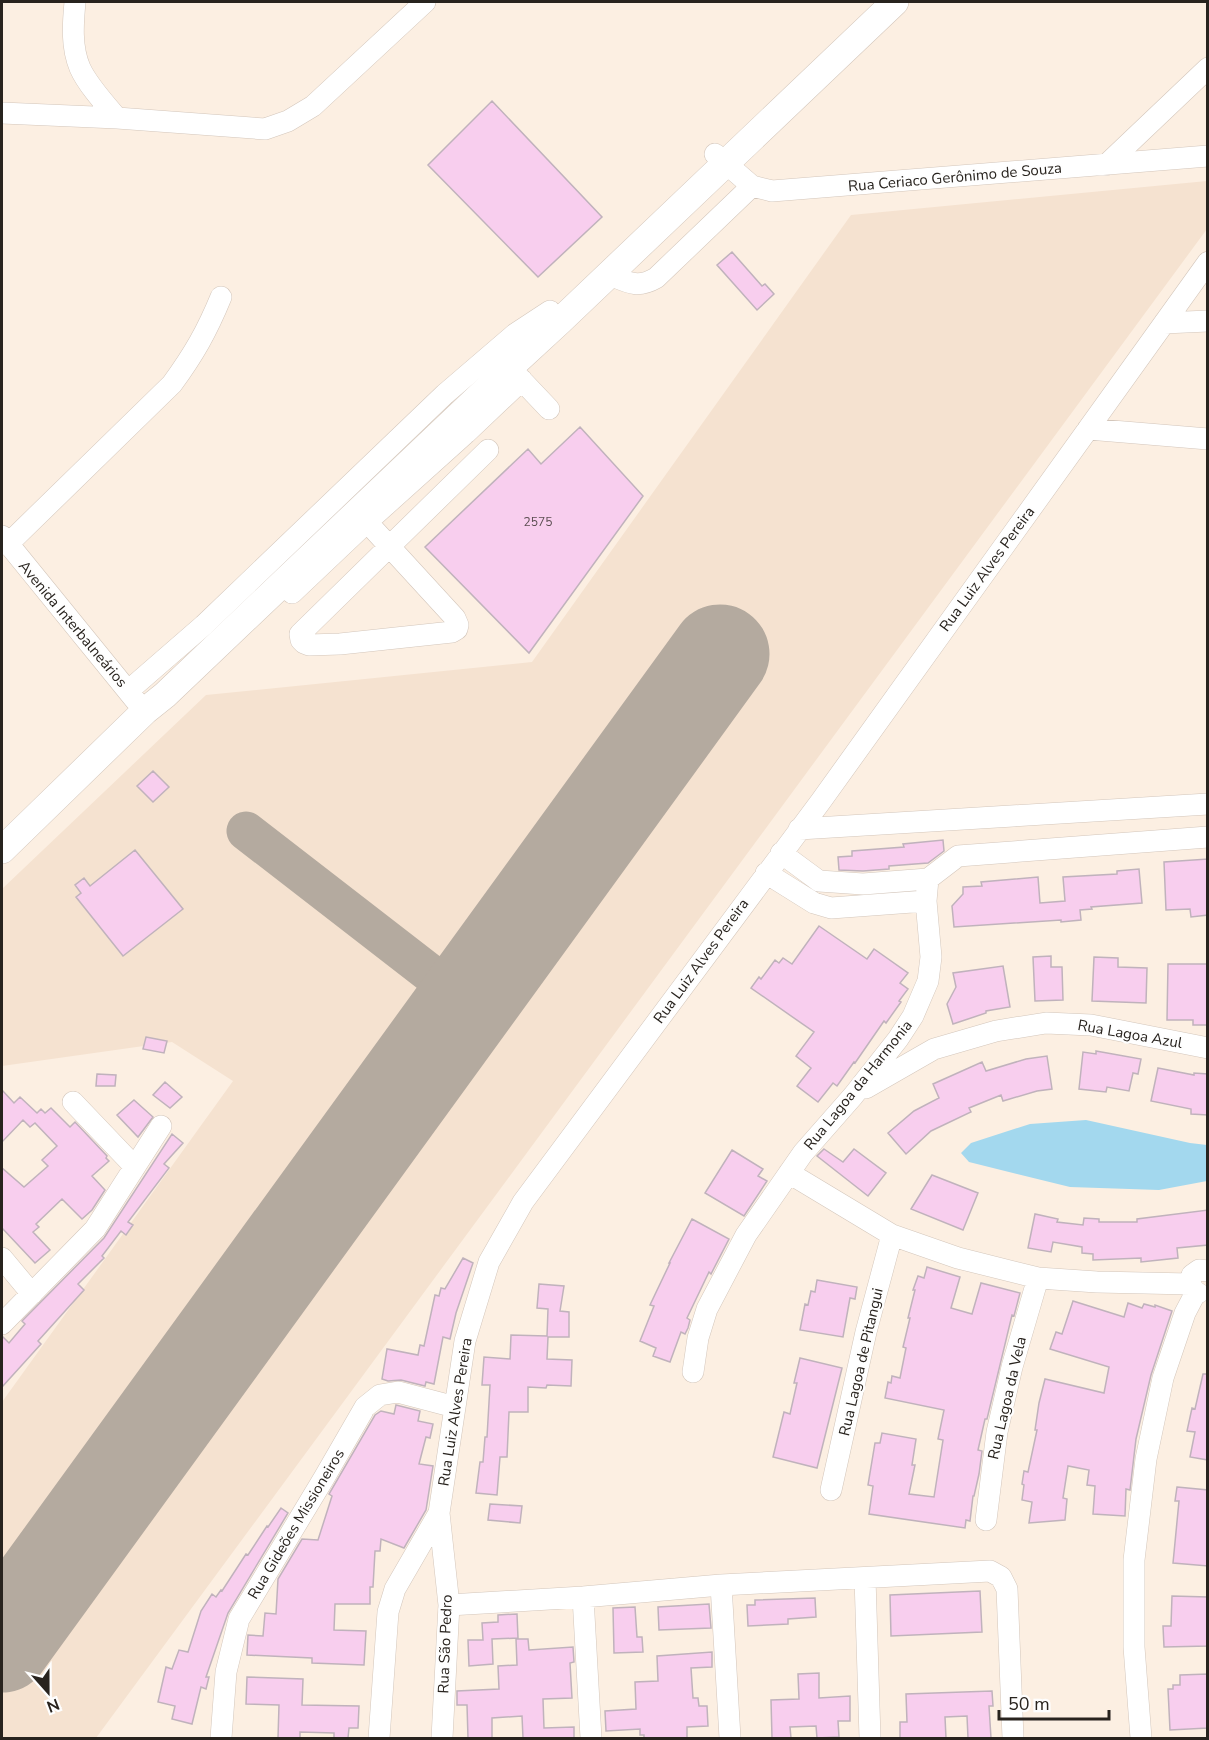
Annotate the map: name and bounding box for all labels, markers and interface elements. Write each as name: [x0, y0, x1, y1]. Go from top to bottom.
street label: Rua Ceriaco Gerônimo de Souza: [847, 158, 1063, 196]
street label: Rua Luiz Alves Pereira: [935, 502, 1039, 636]
house number: 2575: [524, 514, 552, 530]
street label: Avenida Interbalneários: [14, 556, 132, 692]
street label: Rua Luiz Alves Pereira: [649, 894, 753, 1028]
street label: Rua Lagoa Azul: [1076, 1015, 1184, 1053]
street label: Rua Lagoa da Harmonia: [799, 1016, 917, 1154]
street label: Rua Lagoa de Pitangui: [834, 1286, 888, 1438]
street label: Rua Lagoa da Vela: [983, 1335, 1031, 1461]
street label: Rua Luiz Alves Pereira: [433, 1336, 477, 1488]
street label: Rua Gideões Missioneiros: [243, 1445, 349, 1603]
street label: Rua São Pedro: [433, 1594, 457, 1694]
north arrow: [18, 1662, 78, 1722]
scale bar: [999, 1683, 1108, 1721]
text: 50 m: [1008, 1692, 1050, 1716]
text: N: [43, 1693, 63, 1717]

